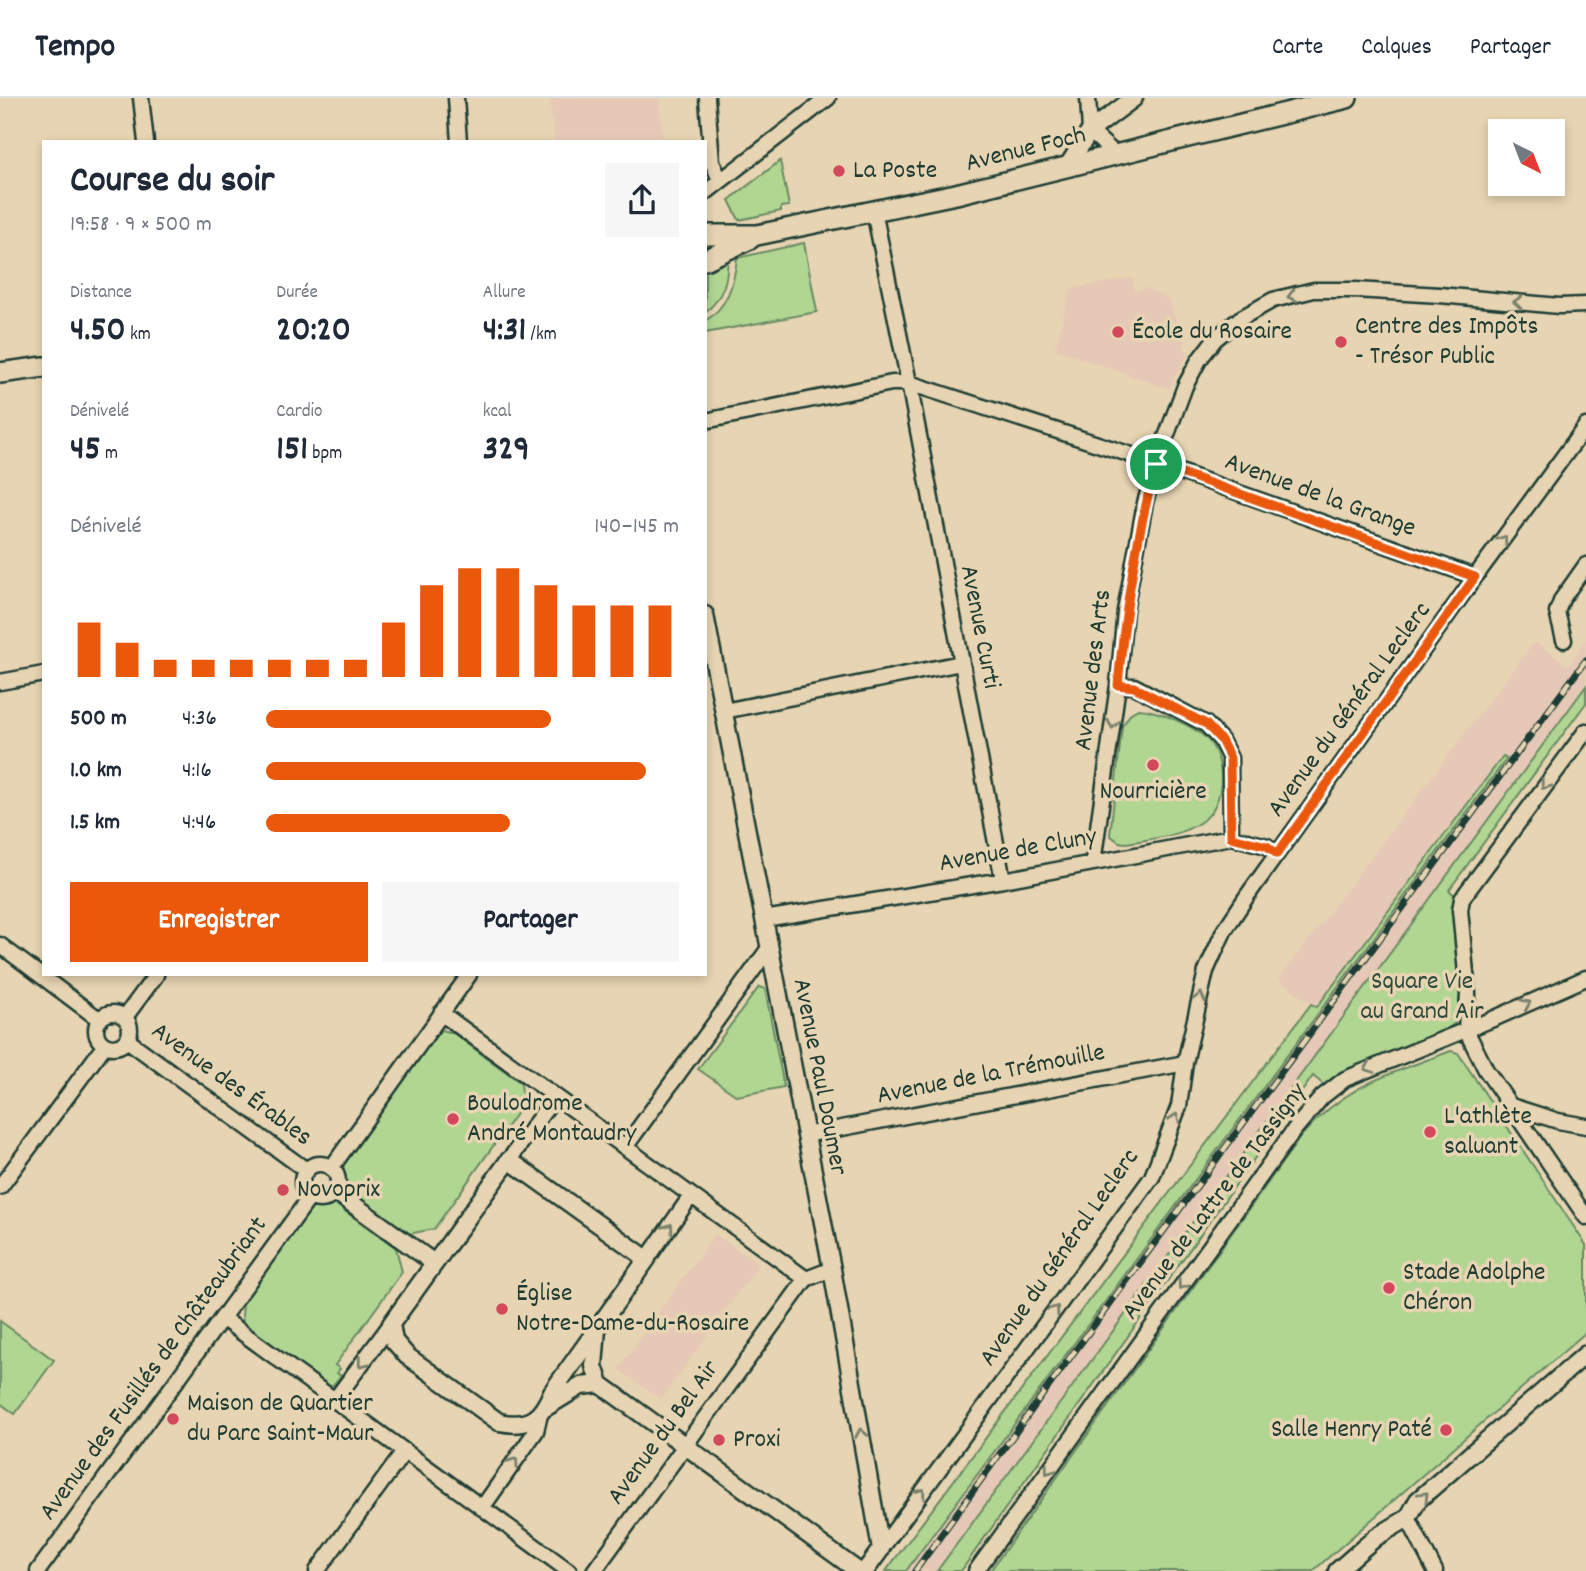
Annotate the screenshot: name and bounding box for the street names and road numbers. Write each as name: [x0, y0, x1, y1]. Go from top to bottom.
street label: Avenue Foch: [962, 117, 1090, 183]
street label: Avenue de la Grange: [1219, 444, 1421, 548]
street label: Avenue Curti: [949, 562, 1009, 692]
street label: Avenue des Arts: [1066, 587, 1122, 753]
street label: Avenue du Général Leclerc: [1259, 595, 1441, 825]
street label: Avenue de Cluny: [936, 819, 1100, 883]
street label: Avenue Paul Doumer: [782, 976, 856, 1179]
street label: Avenue des Érables: [143, 1014, 319, 1156]
street label: Avenue de la Trémouille: [874, 1035, 1108, 1115]
street label: Avenue de Lattre de Tassigny: [1113, 1075, 1317, 1328]
street label: Avenue du Général Leclerc: [971, 1142, 1149, 1374]
street label: Avenue des Fusillés de Châteaubriant: [31, 1209, 277, 1529]
street label: Avenue du Bel Air: [599, 1353, 729, 1513]

